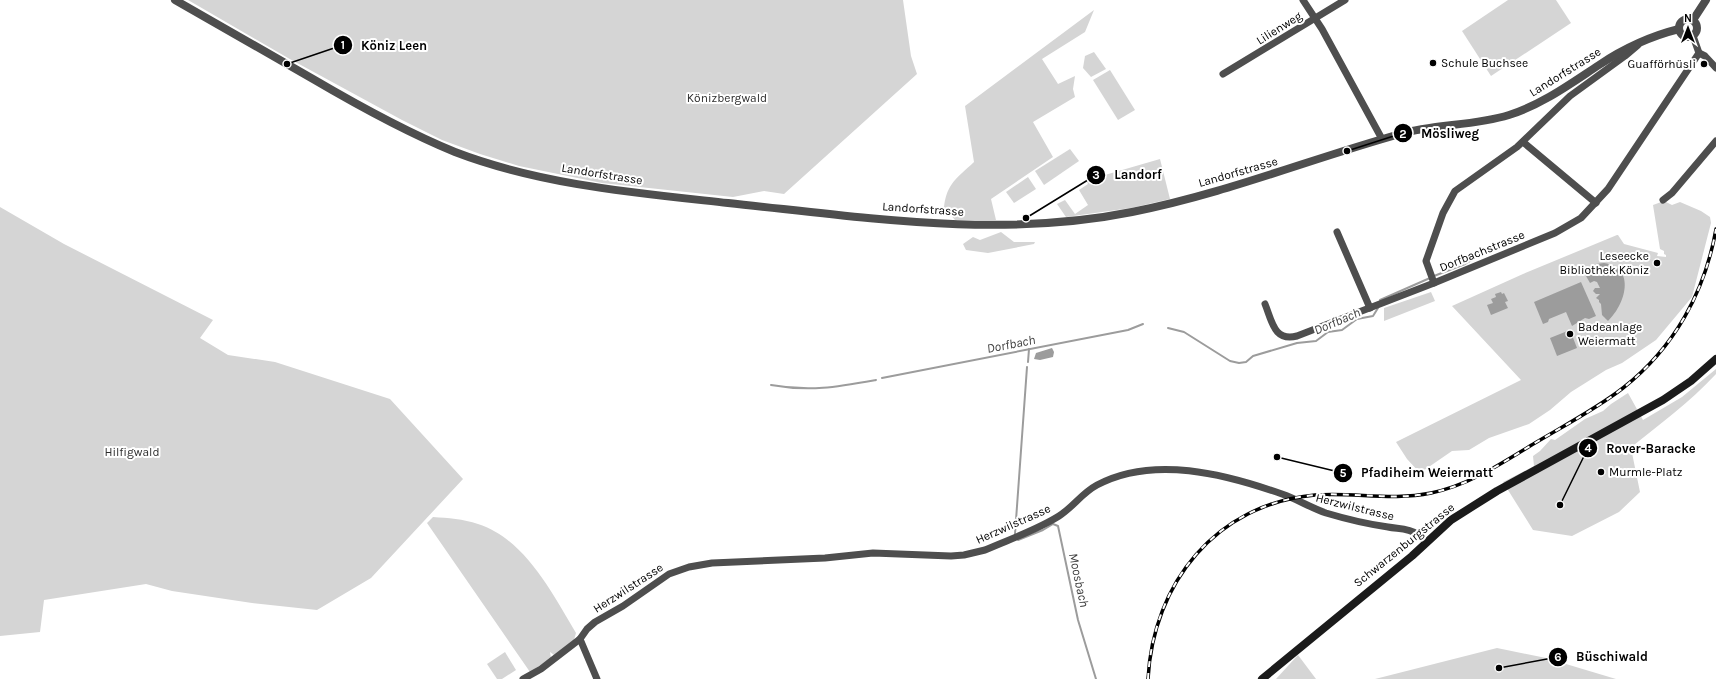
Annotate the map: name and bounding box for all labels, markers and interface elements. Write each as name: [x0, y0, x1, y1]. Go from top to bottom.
street label: Lilienweg: [1254, 8, 1305, 47]
north arrow: [1668, 8, 1708, 48]
text: N: [1684, 12, 1692, 25]
callout: Köniz Leen: [333, 33, 435, 58]
text: 1: [341, 38, 345, 52]
text: Köniz Leen: [361, 38, 427, 53]
street label: Landorfstrasse: [1527, 44, 1603, 100]
place label: Schule Buchsee: [1441, 56, 1528, 70]
place label: Guafförhüsli: [1628, 57, 1696, 71]
marker: Schule Buchsee: [1428, 58, 1438, 68]
marker: Guafförhüsli: [1699, 59, 1709, 69]
park label: Könizbergwald: [687, 91, 767, 105]
callout: Mösliweg: [1393, 121, 1487, 146]
text: Mösliweg: [1421, 126, 1479, 141]
text: 2: [1399, 127, 1407, 141]
street label: Landorfstrasse: [1197, 154, 1279, 190]
street label: Landorfstrasse: [560, 161, 644, 187]
callout: Landorf: [1086, 162, 1169, 187]
text: Landorf: [1114, 167, 1162, 182]
text: 3: [1092, 168, 1100, 182]
street label: Landorfstrasse: [882, 199, 964, 219]
street label: Dorfbachstrasse: [1437, 228, 1527, 274]
place label: Leseecke Bibliothek Köniz: [1559, 249, 1649, 277]
marker: Leseecke Bibliothek Köniz: [1652, 258, 1662, 268]
water label: Dorfbach: [1311, 305, 1363, 337]
place label: Badeanlage Weiermatt: [1578, 320, 1642, 348]
marker: Badeanlage Weiermatt: [1565, 329, 1575, 339]
water label: Dorfbach: [985, 332, 1037, 356]
callout: Rover-Baracke: [1578, 436, 1703, 461]
text: 4: [1584, 441, 1592, 455]
text: Rover-Baracke: [1606, 441, 1696, 456]
park label: Hilfigwald: [104, 445, 160, 459]
callout: Pfadiheim Weiermatt: [1333, 460, 1501, 485]
text: Pfadiheim Weiermatt: [1361, 465, 1493, 480]
place label: Murmle-Platz: [1609, 465, 1683, 479]
text: 5: [1340, 466, 1347, 480]
marker: Murmle-Platz: [1596, 467, 1606, 477]
street label: Herzwilstrasse: [1314, 490, 1396, 524]
street label: Schwarzenburgstrasse: [1351, 500, 1457, 590]
street label: Herzwilstrasse: [973, 501, 1053, 547]
water label: Moosbach: [1066, 551, 1092, 609]
street label: Herzwilstrasse: [590, 560, 666, 616]
callout: Büschiwald: [1548, 644, 1656, 669]
text: Büschiwald: [1576, 649, 1648, 664]
text: 6: [1554, 650, 1562, 664]

